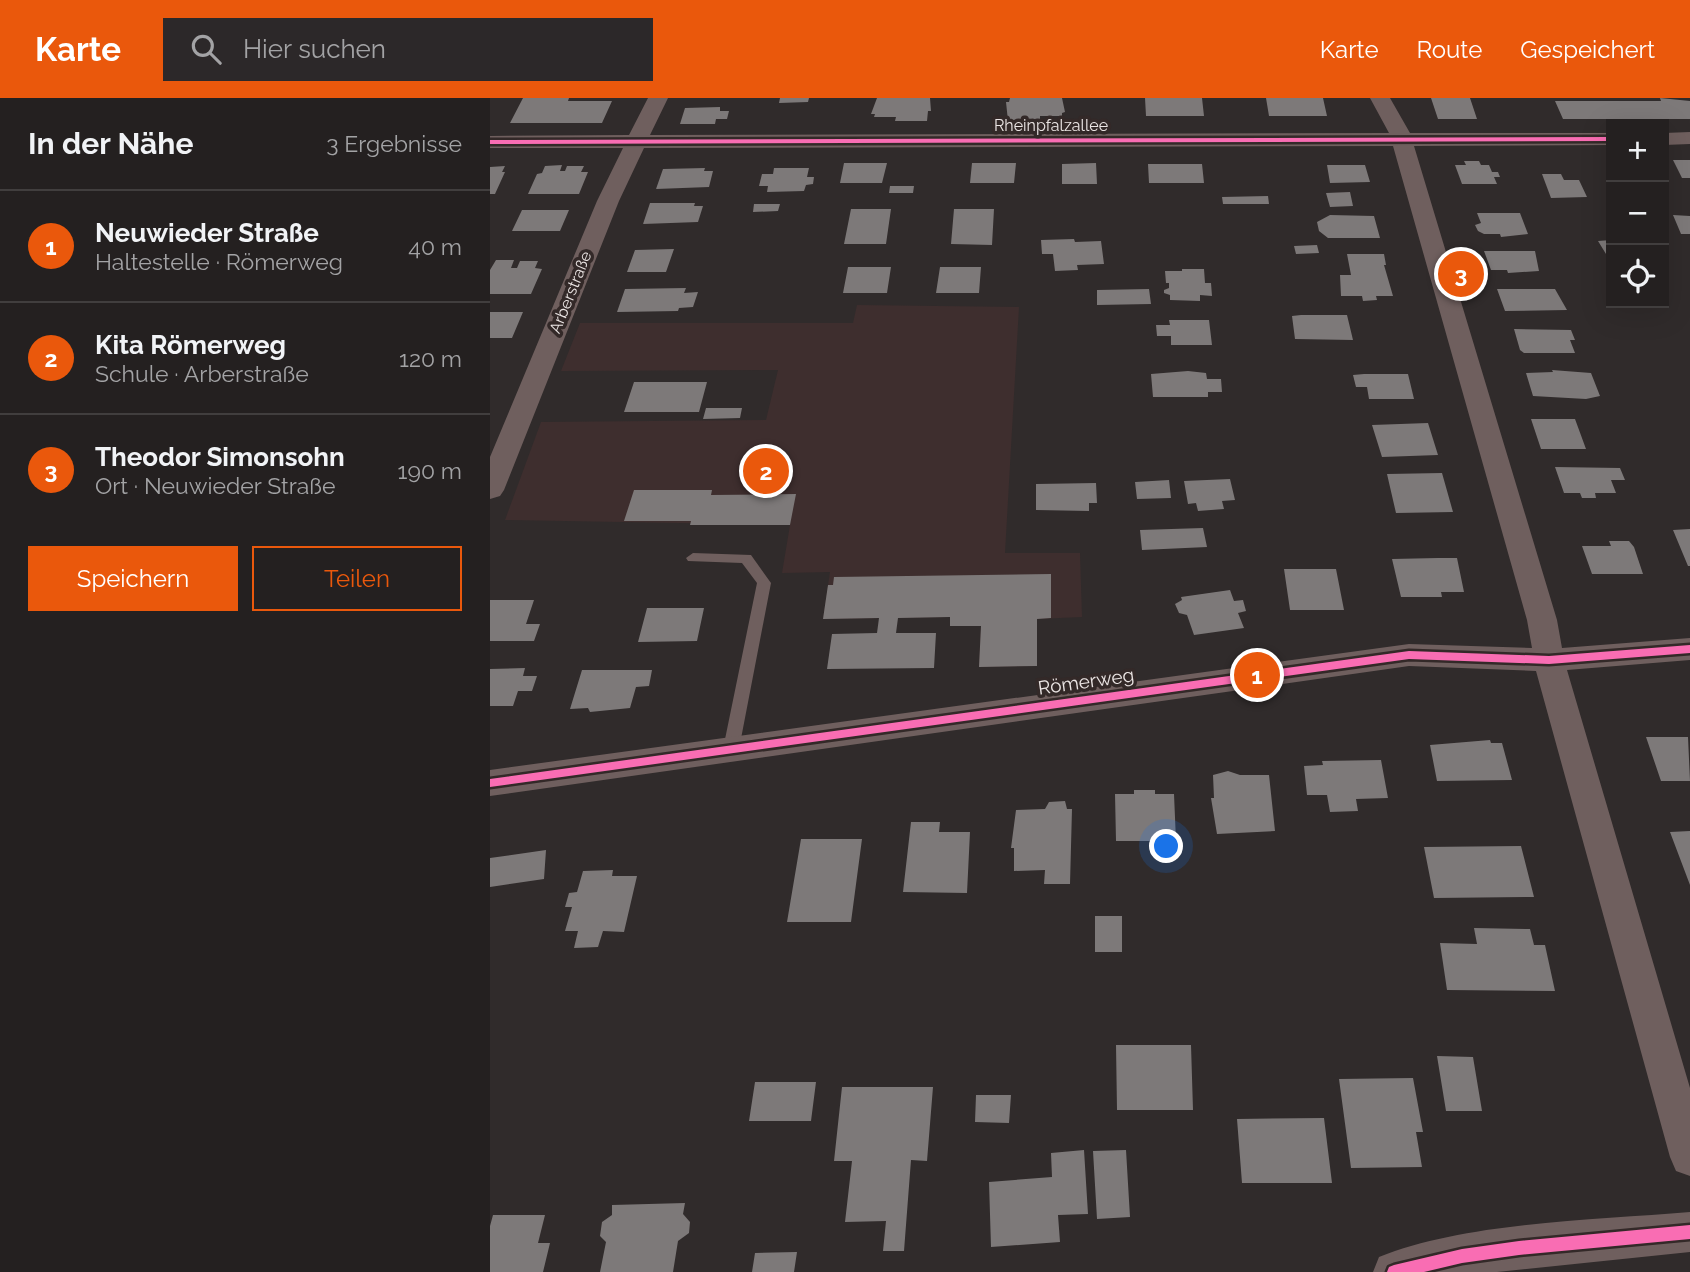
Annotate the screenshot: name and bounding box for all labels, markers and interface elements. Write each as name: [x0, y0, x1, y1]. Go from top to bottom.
search box: [163, 18, 653, 81]
text: Karte: [35, 30, 121, 69]
icon: search: [187, 30, 225, 68]
text: Hier suchen: [243, 34, 386, 64]
text: Karte: [1320, 35, 1379, 64]
text: Route: [1417, 35, 1482, 64]
text: Gespeichert: [1520, 35, 1655, 64]
street label: Rheinpfalzallee: [994, 116, 1108, 135]
map controls: [1606, 119, 1669, 308]
button: +: [1606, 119, 1669, 182]
text: In der Nähe: [28, 126, 193, 161]
text: 3 Ergebnisse: [326, 130, 462, 157]
button: −: [1606, 182, 1669, 245]
text: Neuwieder Straße: [95, 218, 319, 248]
text: 1: [45, 233, 57, 260]
text: 40 m: [408, 233, 462, 260]
button: locate: [1606, 245, 1669, 308]
text: Haltestelle · Römerweg: [95, 248, 343, 275]
street label: Arberstraße: [545, 248, 596, 336]
pin: 3: [1438, 248, 1484, 300]
text: Kita Römerweg: [95, 330, 286, 360]
text: 2: [45, 345, 57, 372]
text: 120 m: [399, 345, 462, 372]
text: Schule · Arberstraße: [95, 360, 309, 387]
text: Theodor Simonsohn: [95, 442, 345, 472]
pin: 2: [743, 445, 789, 497]
text: 3: [45, 457, 57, 484]
text: 190 m: [398, 457, 462, 484]
text: Ort · Neuwieder Straße: [95, 472, 335, 499]
button: Speichern: [28, 546, 238, 611]
button: Teilen: [252, 546, 462, 611]
pin: 1: [1234, 649, 1280, 701]
street label: Römerweg: [1037, 663, 1135, 699]
your location: [1149, 829, 1183, 863]

